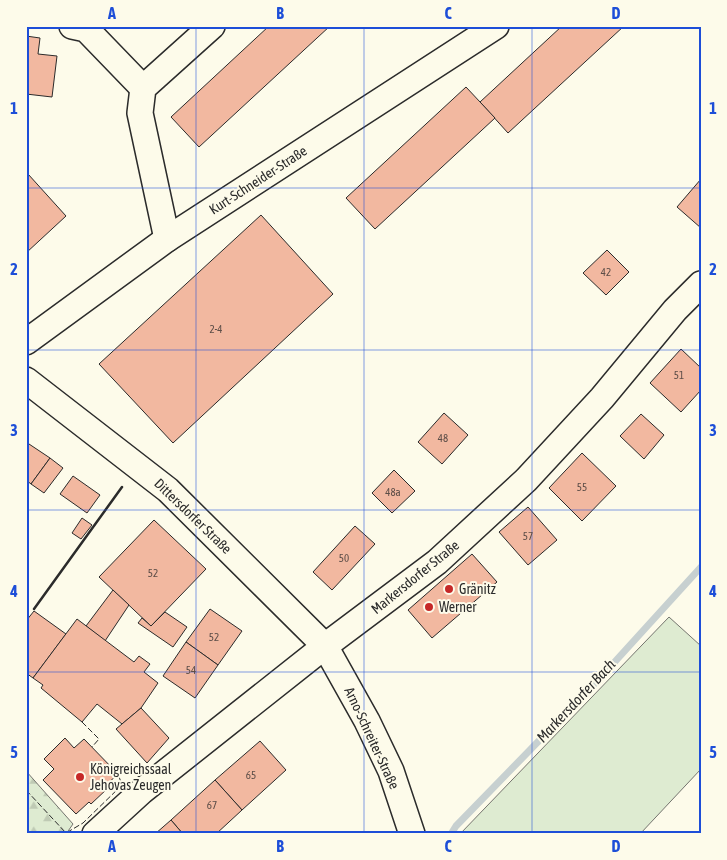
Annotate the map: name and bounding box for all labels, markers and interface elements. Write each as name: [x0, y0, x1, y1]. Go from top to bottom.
text: A: [107, 4, 116, 22]
text: B: [276, 4, 284, 22]
text: C: [444, 4, 452, 22]
text: D: [612, 4, 621, 22]
text: 1: [10, 99, 18, 117]
text: 1: [709, 99, 717, 117]
street label: Kurt-Schneider-Straße: [206, 143, 310, 217]
text: 2: [10, 260, 18, 278]
text: 2: [709, 260, 717, 278]
house number: 42: [601, 266, 611, 278]
house number: 2-4: [209, 323, 223, 335]
house number: 51: [674, 369, 684, 381]
text: 3: [10, 421, 18, 439]
text: 3: [709, 421, 717, 439]
house number: 48: [438, 432, 448, 444]
street label: Dittersdorfer Straße: [151, 475, 235, 557]
house number: 55: [577, 481, 587, 493]
house number: 48a: [385, 486, 401, 498]
house number: 57: [523, 530, 533, 542]
street label: Markersdorfer Straße: [368, 537, 462, 617]
house number: 50: [339, 552, 349, 564]
house number: 52: [148, 567, 158, 579]
place label: Gränitz: [459, 581, 496, 597]
text: 4: [9, 582, 18, 600]
text: 4: [708, 582, 717, 600]
marker: Gränitz: [443, 583, 455, 595]
place label: Werner: [439, 599, 477, 615]
marker: Werner: [423, 601, 435, 613]
house number: 52: [209, 631, 219, 643]
water label: Markersdorfer Bach: [533, 656, 618, 746]
house number: 54: [186, 664, 196, 676]
street label: Arno-Schreiter-Straße: [341, 685, 403, 791]
text: 5: [10, 743, 18, 761]
text: 5: [709, 743, 717, 761]
place label: Königreichssaal Jehovas Zeugen: [90, 761, 172, 793]
house number: 65: [246, 769, 256, 781]
marker: Königreichssaal Jehovas Zeugen: [74, 771, 86, 783]
house number: 67: [207, 799, 217, 811]
text: A: [107, 837, 116, 855]
text: B: [276, 837, 284, 855]
text: C: [444, 837, 452, 855]
text: D: [612, 837, 621, 855]

